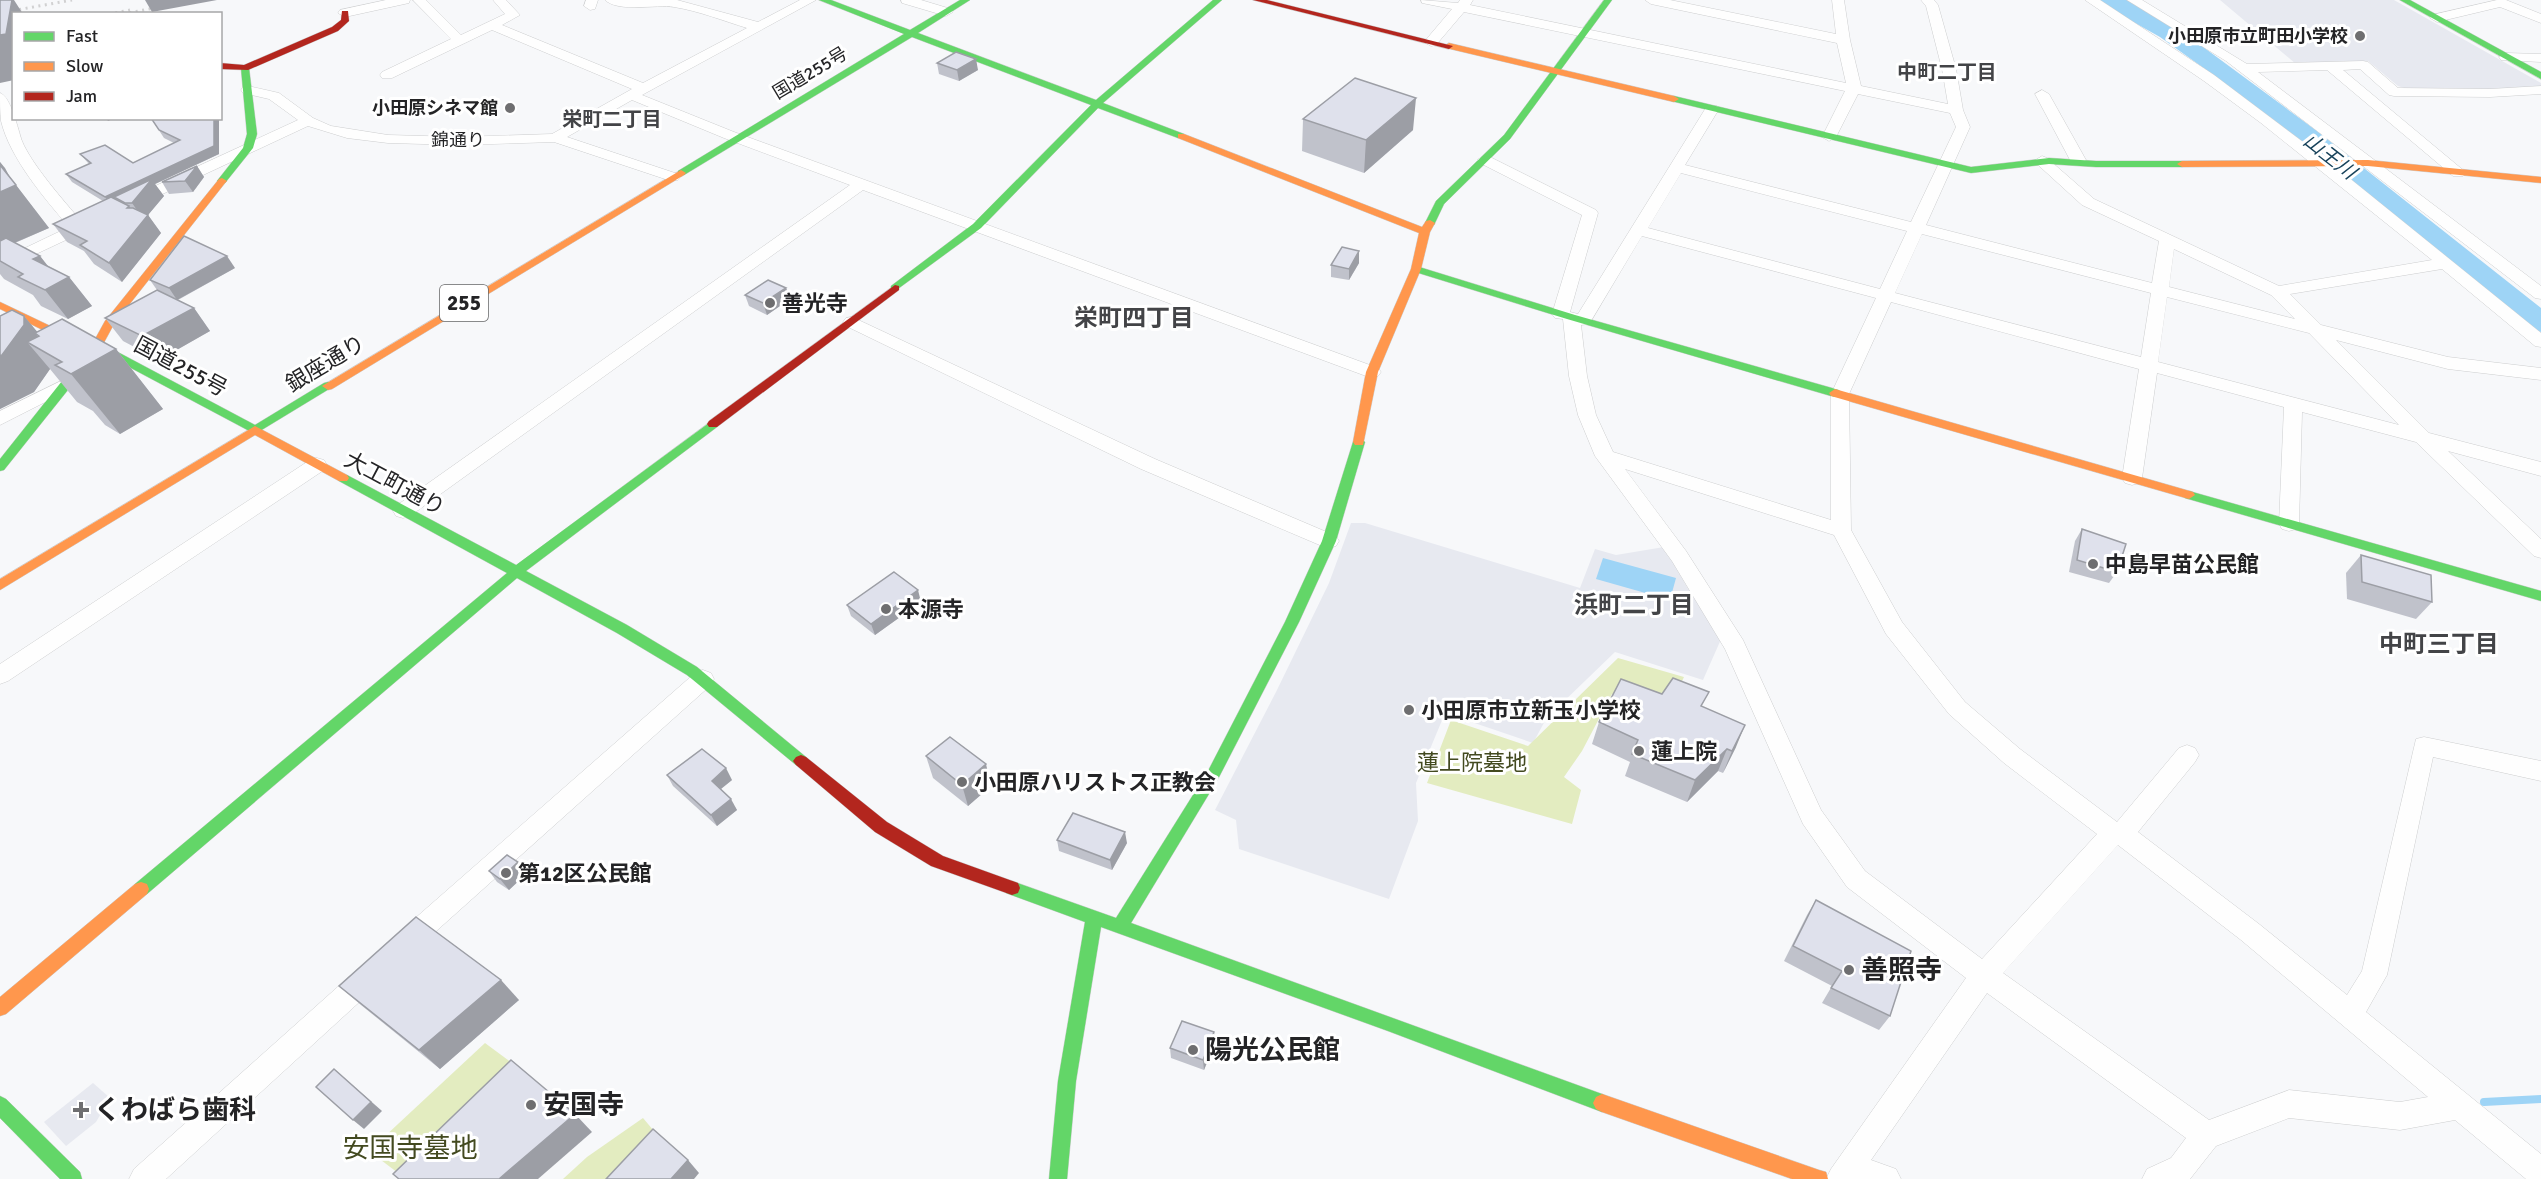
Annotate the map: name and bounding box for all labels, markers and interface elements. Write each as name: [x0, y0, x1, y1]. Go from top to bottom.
legend: [12, 12, 222, 120]
text: Fast: [66, 25, 98, 47]
place label: 小田原市立町田小学校: [2168, 25, 2348, 47]
marker: 小田原市立町田小学校: [2353, 29, 2367, 43]
street label: 国道255号: [769, 42, 851, 104]
text: Slow: [66, 55, 103, 77]
district label: 中町二丁目: [1897, 60, 1997, 85]
text: Jam: [66, 85, 97, 107]
place label: 小田原シネマ館: [372, 97, 498, 119]
marker: 小田原シネマ館: [503, 101, 517, 115]
district label: 栄町二丁目: [562, 107, 662, 132]
water label: 山王川: [2298, 128, 2363, 186]
street label: 錦通り: [431, 129, 485, 151]
road number: 255: [440, 285, 488, 321]
place label: 善光寺: [782, 290, 848, 317]
marker: 善光寺: [763, 296, 777, 310]
district label: 栄町四丁目: [1074, 303, 1194, 333]
street label: 銀座通り: [281, 329, 370, 398]
street label: 国道255号: [130, 331, 232, 402]
street label: 大工町通り: [340, 446, 450, 521]
place label: 中島早苗公民館: [2105, 551, 2259, 578]
marker: 中島早苗公民館: [2086, 557, 2100, 571]
district label: 浜町二丁目: [1574, 590, 1694, 620]
place label: 本源寺: [898, 596, 964, 623]
marker: 本源寺: [879, 602, 893, 616]
district label: 中町三丁目: [2379, 629, 2499, 659]
place label: 小田原市立新玉小学校: [1421, 697, 1641, 724]
marker: 小田原市立新玉小学校: [1402, 703, 1416, 717]
place label: 蓮上院: [1651, 738, 1717, 765]
marker: 蓮上院: [1632, 744, 1646, 758]
park label: 蓮上院墓地: [1417, 749, 1527, 776]
place label: 小田原ハリストス正教会: [974, 769, 1216, 796]
marker: 小田原ハリストス正教会: [955, 775, 969, 789]
place label: 第12区公民館: [518, 860, 652, 887]
marker: 第12区公民館: [499, 866, 513, 880]
place label: 善照寺: [1861, 954, 1942, 987]
marker: 善照寺: [1842, 963, 1856, 977]
place label: 陽光公民館: [1205, 1034, 1340, 1067]
marker: 陽光公民館: [1186, 1043, 1200, 1057]
place label: 安国寺: [543, 1089, 624, 1122]
place label: くわばら歯科: [94, 1094, 256, 1127]
marker: 安国寺: [524, 1098, 538, 1112]
marker: くわばら歯科: [72, 1101, 90, 1119]
park label: 安国寺墓地: [343, 1132, 478, 1165]

